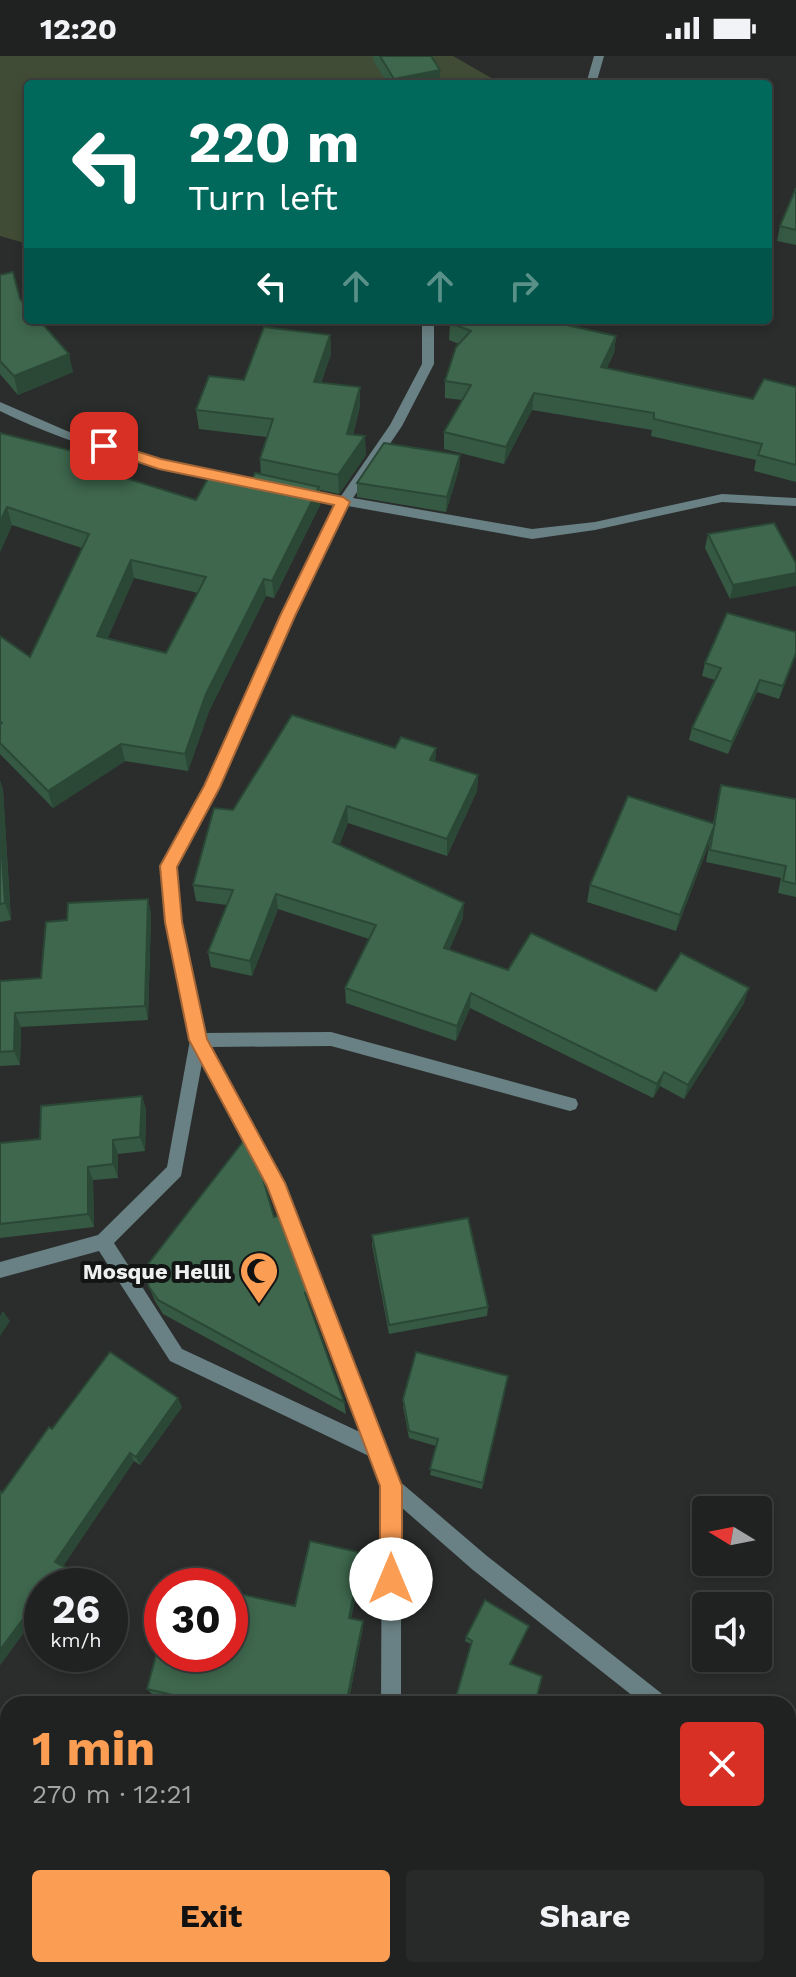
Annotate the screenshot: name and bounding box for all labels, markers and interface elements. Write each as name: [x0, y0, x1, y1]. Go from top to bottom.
text: 12:20: [40, 11, 117, 46]
text: 220 m: [188, 110, 360, 176]
icon: left: [56, 112, 160, 216]
text: Turn left: [188, 177, 338, 219]
icon: left: [250, 264, 294, 308]
icon: ahead: [334, 264, 378, 308]
icon: ahead: [418, 264, 462, 308]
icon: right: [502, 264, 546, 308]
pin: [70, 412, 138, 480]
icon: arrive: [82, 424, 126, 468]
mosque icon: Mosque Hellil: [238, 1250, 280, 1305]
place label: Mosque Hellil: [83, 1259, 232, 1284]
north arrow: [692, 1496, 772, 1576]
map controls: [692, 1496, 772, 1672]
position arrow: [349, 1537, 433, 1621]
speed limit sign: 30: [144, 1568, 248, 1672]
text: 26: [52, 1586, 100, 1633]
button: sound: [692, 1592, 772, 1672]
text: km/h: [50, 1628, 102, 1652]
text: 1 min: [32, 1720, 155, 1777]
button: close: [680, 1722, 764, 1806]
text: 270 m · 12:21: [32, 1779, 192, 1809]
button: Exit: [32, 1870, 390, 1962]
button: Share: [406, 1870, 764, 1962]

